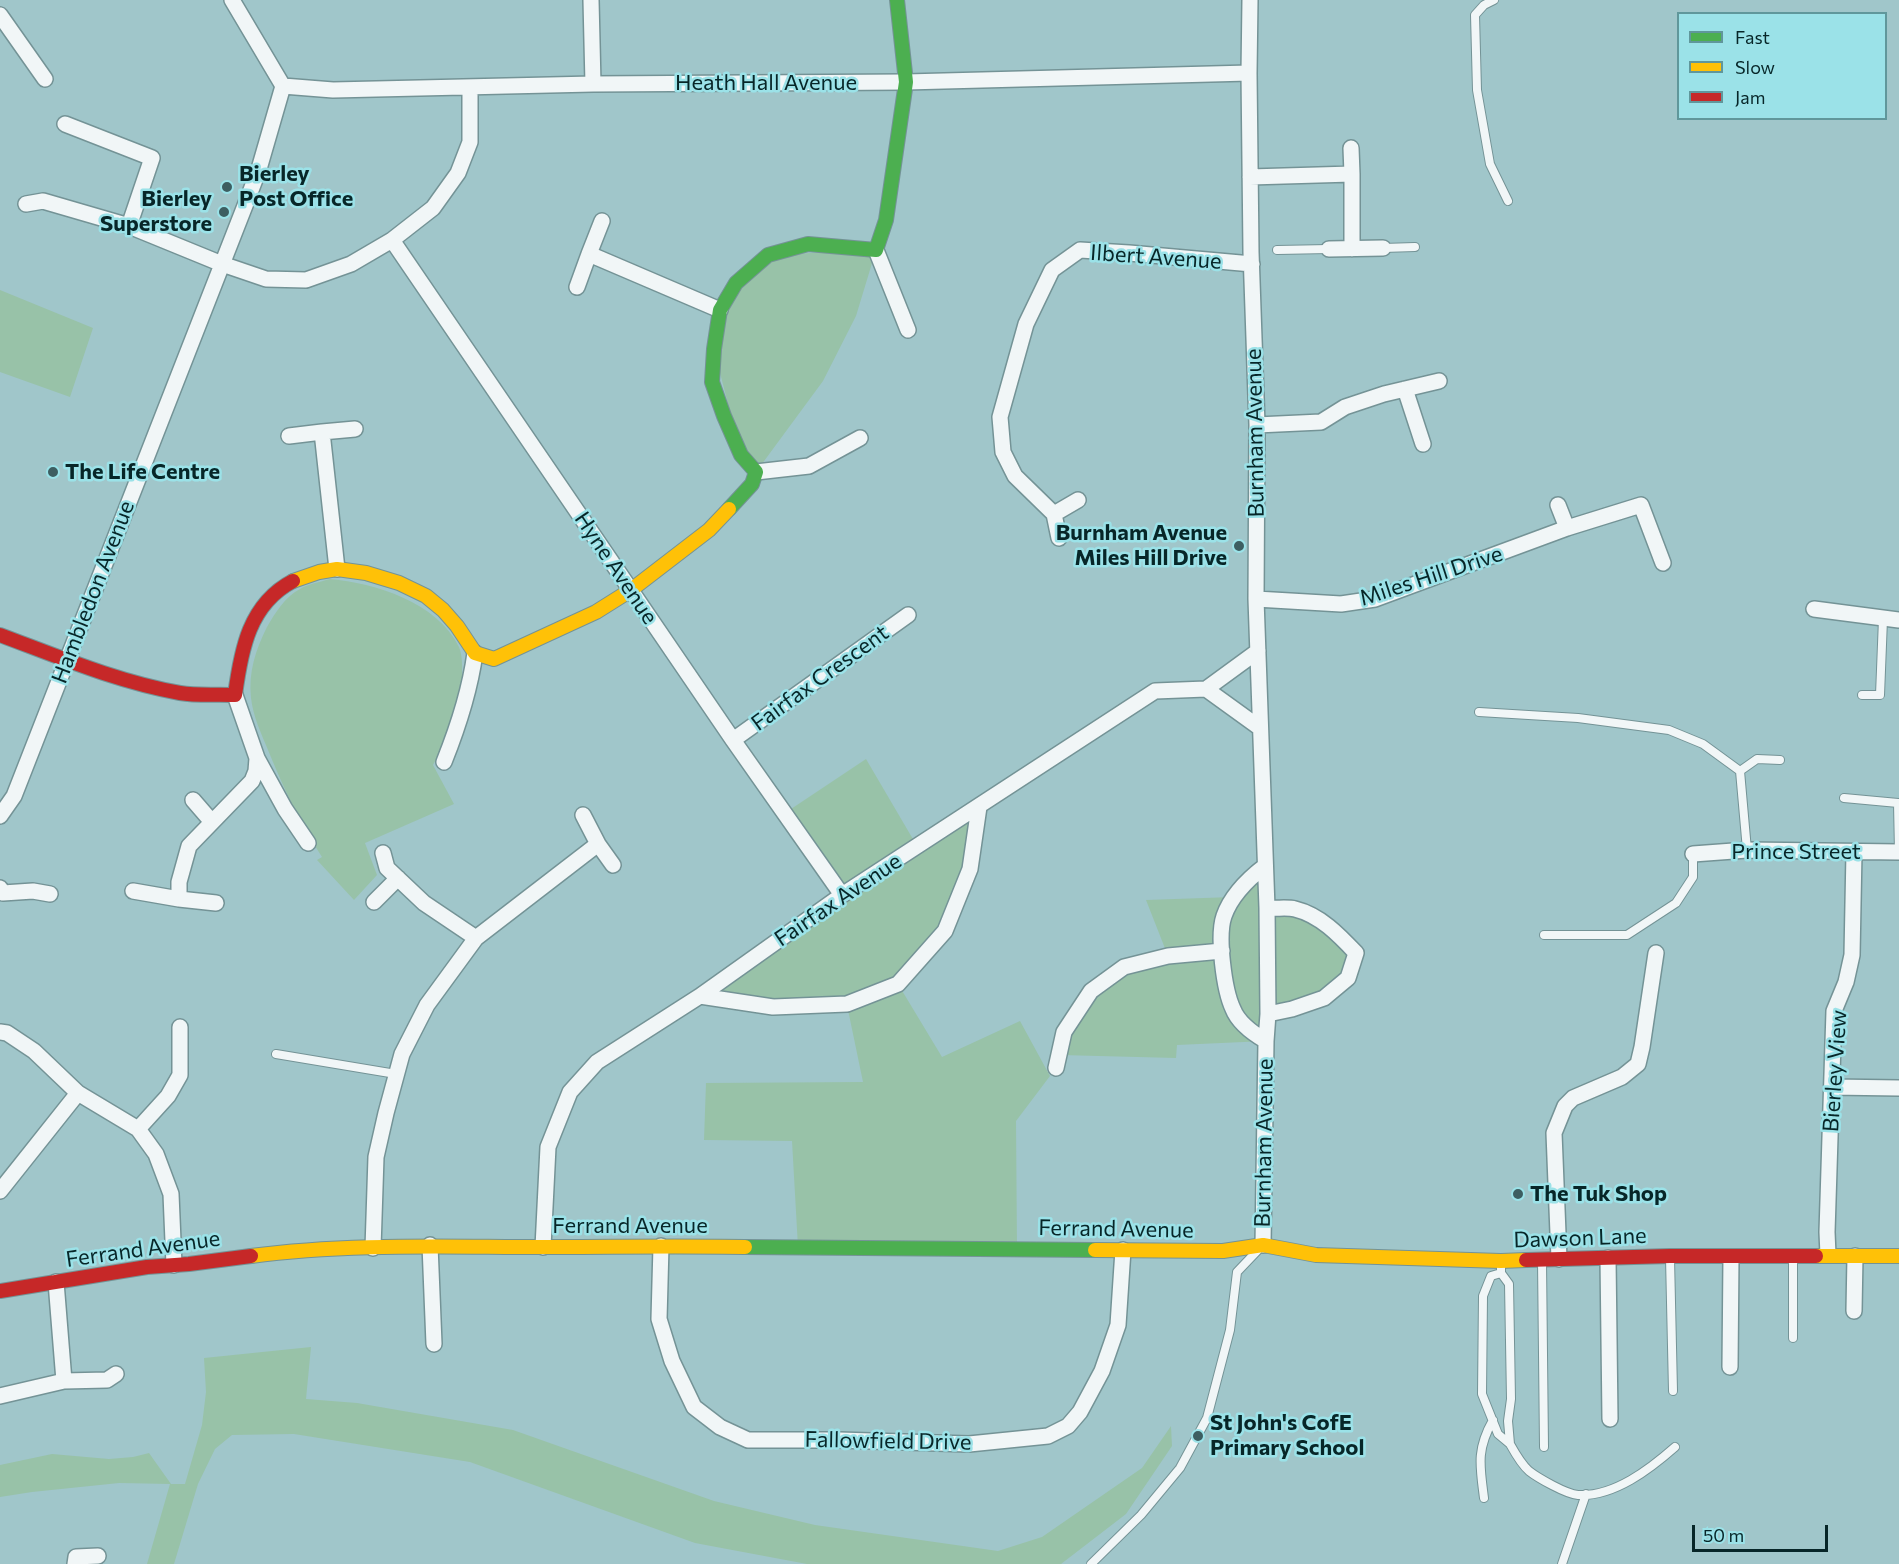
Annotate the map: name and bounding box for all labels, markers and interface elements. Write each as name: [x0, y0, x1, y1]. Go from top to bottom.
legend: [1677, 12, 1887, 120]
text: Fast: [1735, 26, 1770, 48]
text: Slow: [1735, 56, 1775, 78]
street label: Heath Hall Avenue: [675, 70, 857, 96]
text: Jam: [1735, 86, 1765, 108]
place label: Bierley Post Office: [239, 161, 353, 212]
marker: Bierley Post Office: [220, 180, 234, 194]
place label: Bierley Superstore: [100, 186, 212, 237]
marker: Bierley Superstore: [217, 205, 231, 219]
street label: Ilbert Avenue: [1089, 239, 1223, 275]
street label: Burnham Avenue: [1240, 348, 1270, 518]
place label: The Life Centre: [65, 459, 220, 485]
marker: The Life Centre: [46, 465, 60, 479]
street label: Hambledon Avenue: [46, 497, 140, 687]
street label: Hyne Avenue: [569, 507, 663, 629]
place label: Burnham Avenue Miles Hill Drive: [1056, 520, 1227, 572]
marker: Burnham Avenue Miles Hill Drive: [1232, 539, 1246, 553]
street label: Miles Hill Drive: [1356, 540, 1506, 612]
street label: Fairfax Crescent: [746, 619, 894, 737]
street label: Prince Street: [1731, 839, 1861, 865]
street label: Fairfax Avenue: [770, 848, 906, 952]
street label: Bierley View: [1818, 1009, 1852, 1133]
street label: Burnham Avenue: [1249, 1058, 1279, 1228]
place label: The Tuk Shop: [1530, 1181, 1667, 1207]
marker: The Tuk Shop: [1511, 1187, 1525, 1201]
street label: Ferrand Avenue: [552, 1213, 708, 1239]
street label: Ferrand Avenue: [1038, 1214, 1194, 1244]
street label: Dawson Lane: [1513, 1222, 1647, 1254]
street label: Ferrand Avenue: [64, 1225, 222, 1273]
place label: St John's CofE Primary School: [1210, 1410, 1365, 1462]
street label: Fallowfield Drive: [804, 1426, 972, 1456]
marker: St John's CofE Primary School: [1191, 1429, 1205, 1443]
scale bar: [1695, 1513, 1832, 1551]
text: 50 m: [1703, 1524, 1744, 1546]

